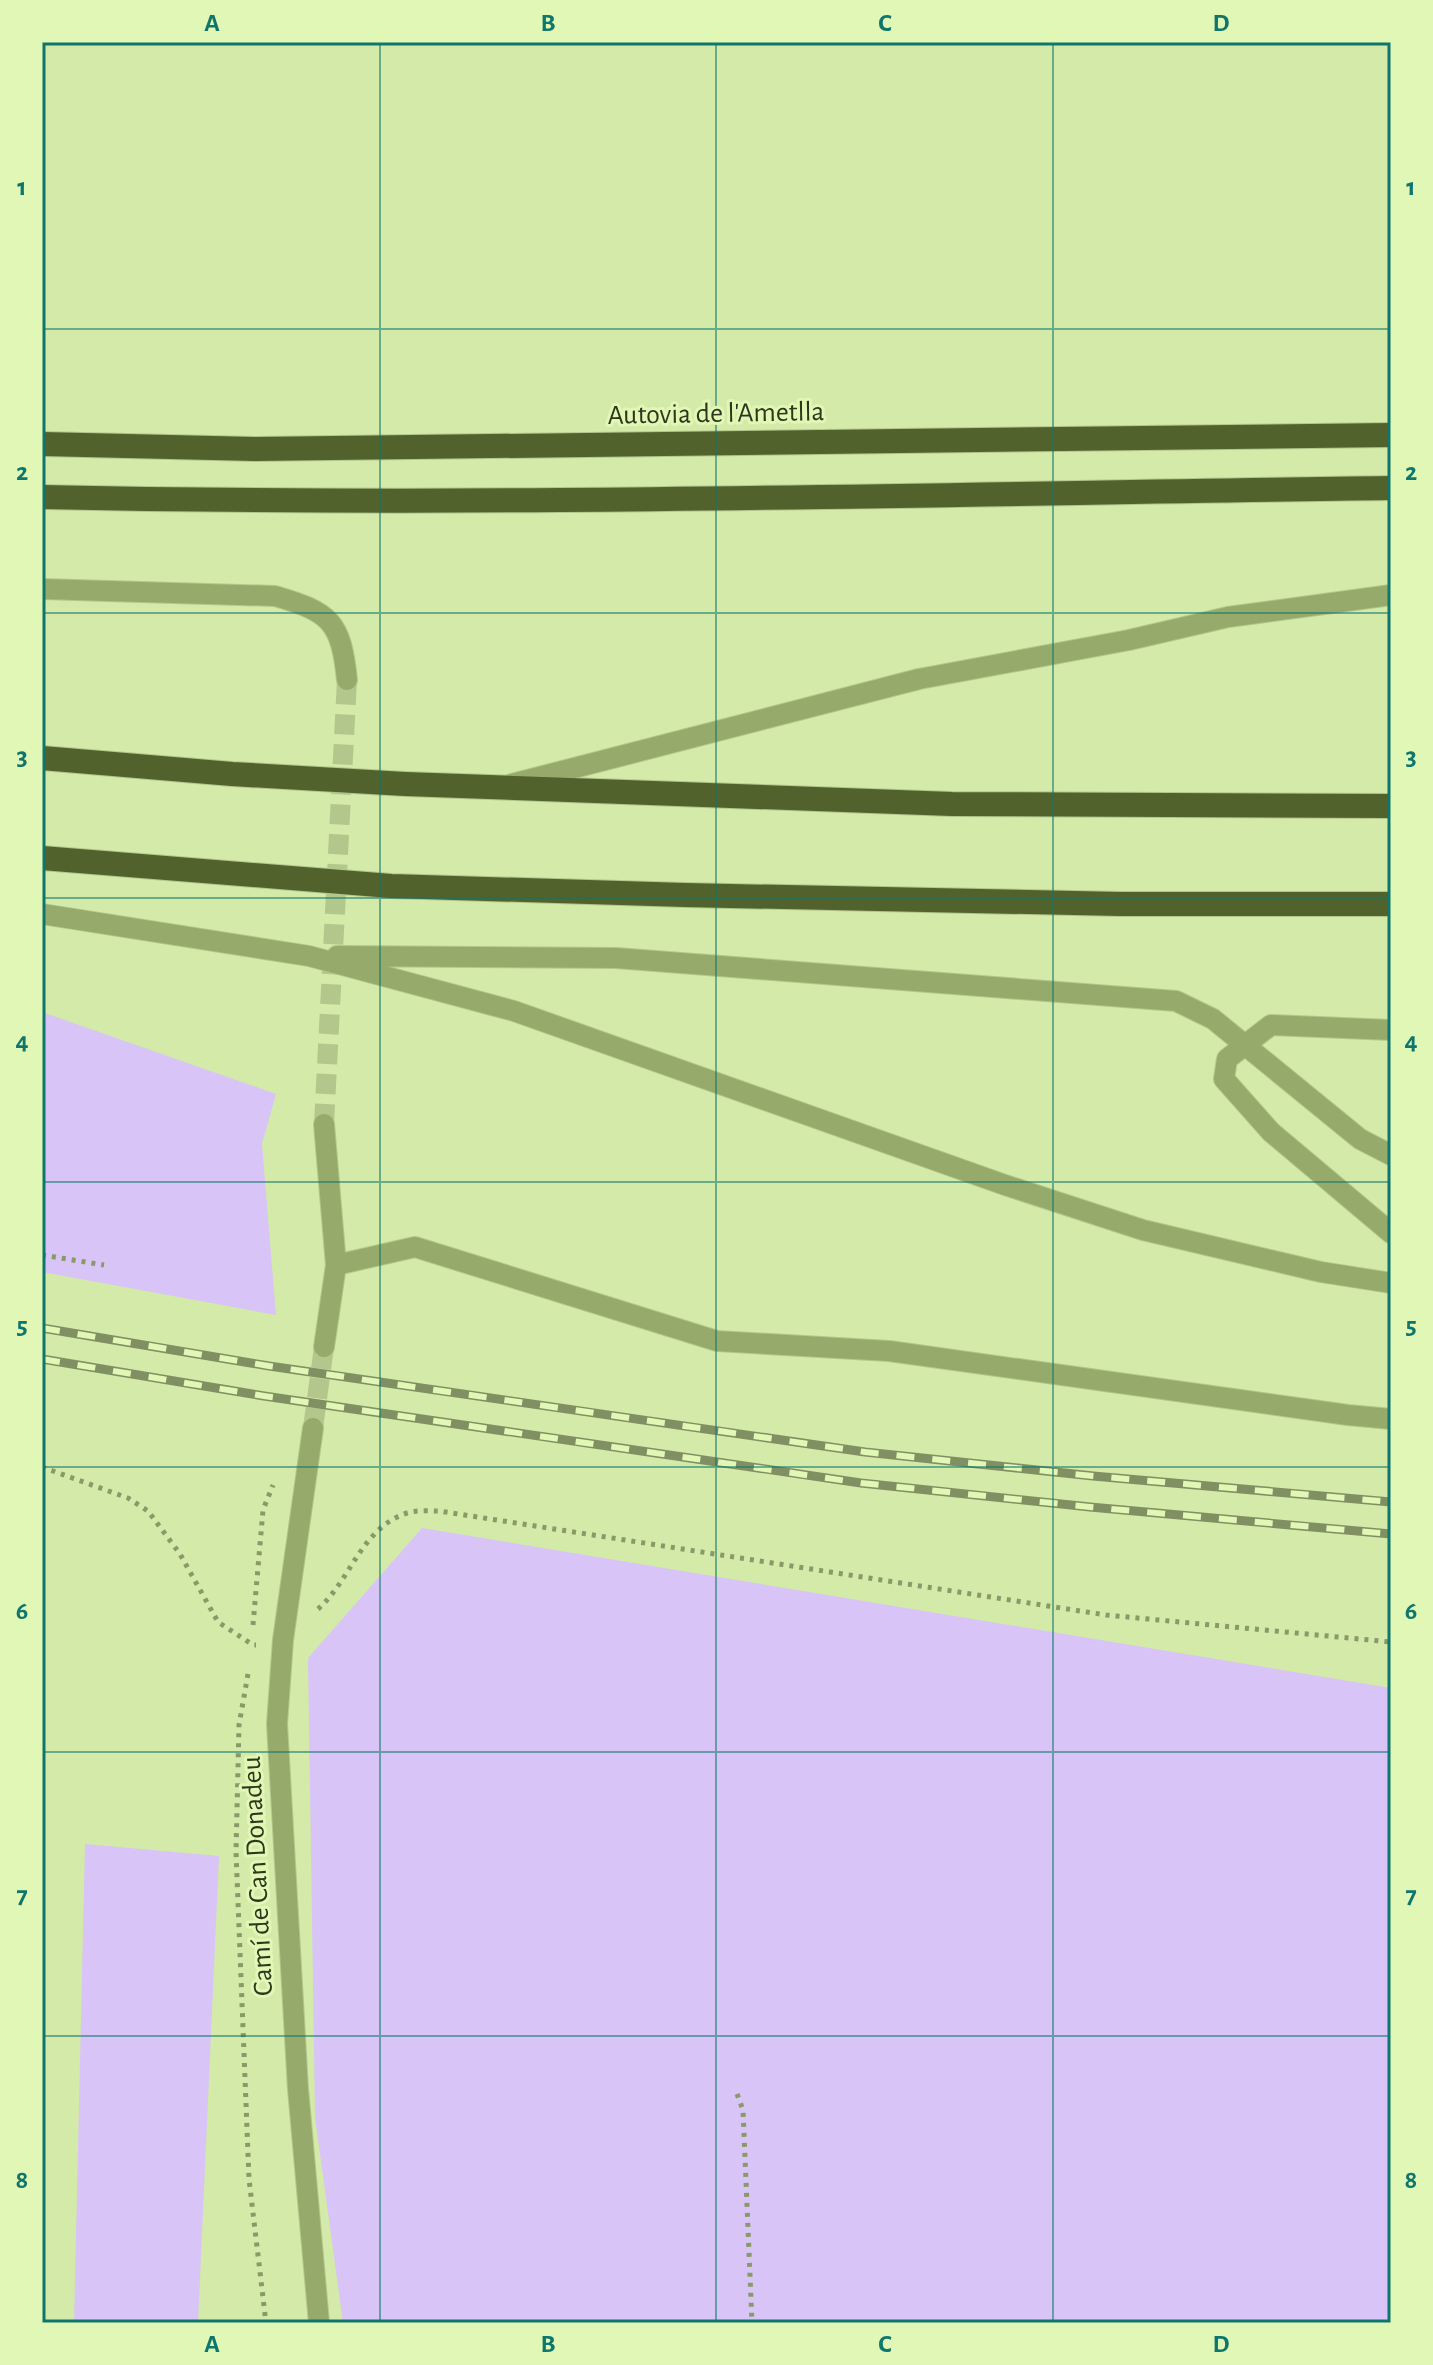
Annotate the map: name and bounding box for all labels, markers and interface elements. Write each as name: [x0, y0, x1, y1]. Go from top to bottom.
text: A: [204, 10, 220, 36]
text: B: [540, 10, 556, 36]
text: C: [878, 10, 892, 36]
text: D: [1212, 10, 1230, 36]
text: 1: [17, 174, 27, 200]
text: 1: [1406, 174, 1416, 200]
street label: Autovia de l'Ametlla: [607, 398, 825, 430]
text: 2: [16, 459, 28, 485]
text: 2: [1405, 459, 1417, 485]
text: 3: [16, 744, 28, 770]
text: 3: [1405, 744, 1417, 770]
text: 4: [15, 1028, 29, 1054]
text: 4: [1404, 1028, 1418, 1054]
text: 5: [16, 1313, 28, 1339]
text: 5: [1405, 1313, 1417, 1339]
text: 6: [16, 1598, 28, 1624]
text: 6: [1405, 1598, 1417, 1624]
street label: Camí de Can Donadeu: [238, 1755, 278, 1997]
text: 7: [16, 1882, 28, 1908]
text: 7: [1405, 1882, 1417, 1908]
text: 8: [16, 2167, 28, 2193]
text: 8: [1405, 2167, 1417, 2193]
text: A: [204, 2331, 220, 2357]
text: B: [540, 2331, 556, 2357]
text: C: [878, 2331, 892, 2357]
text: D: [1212, 2331, 1230, 2357]

